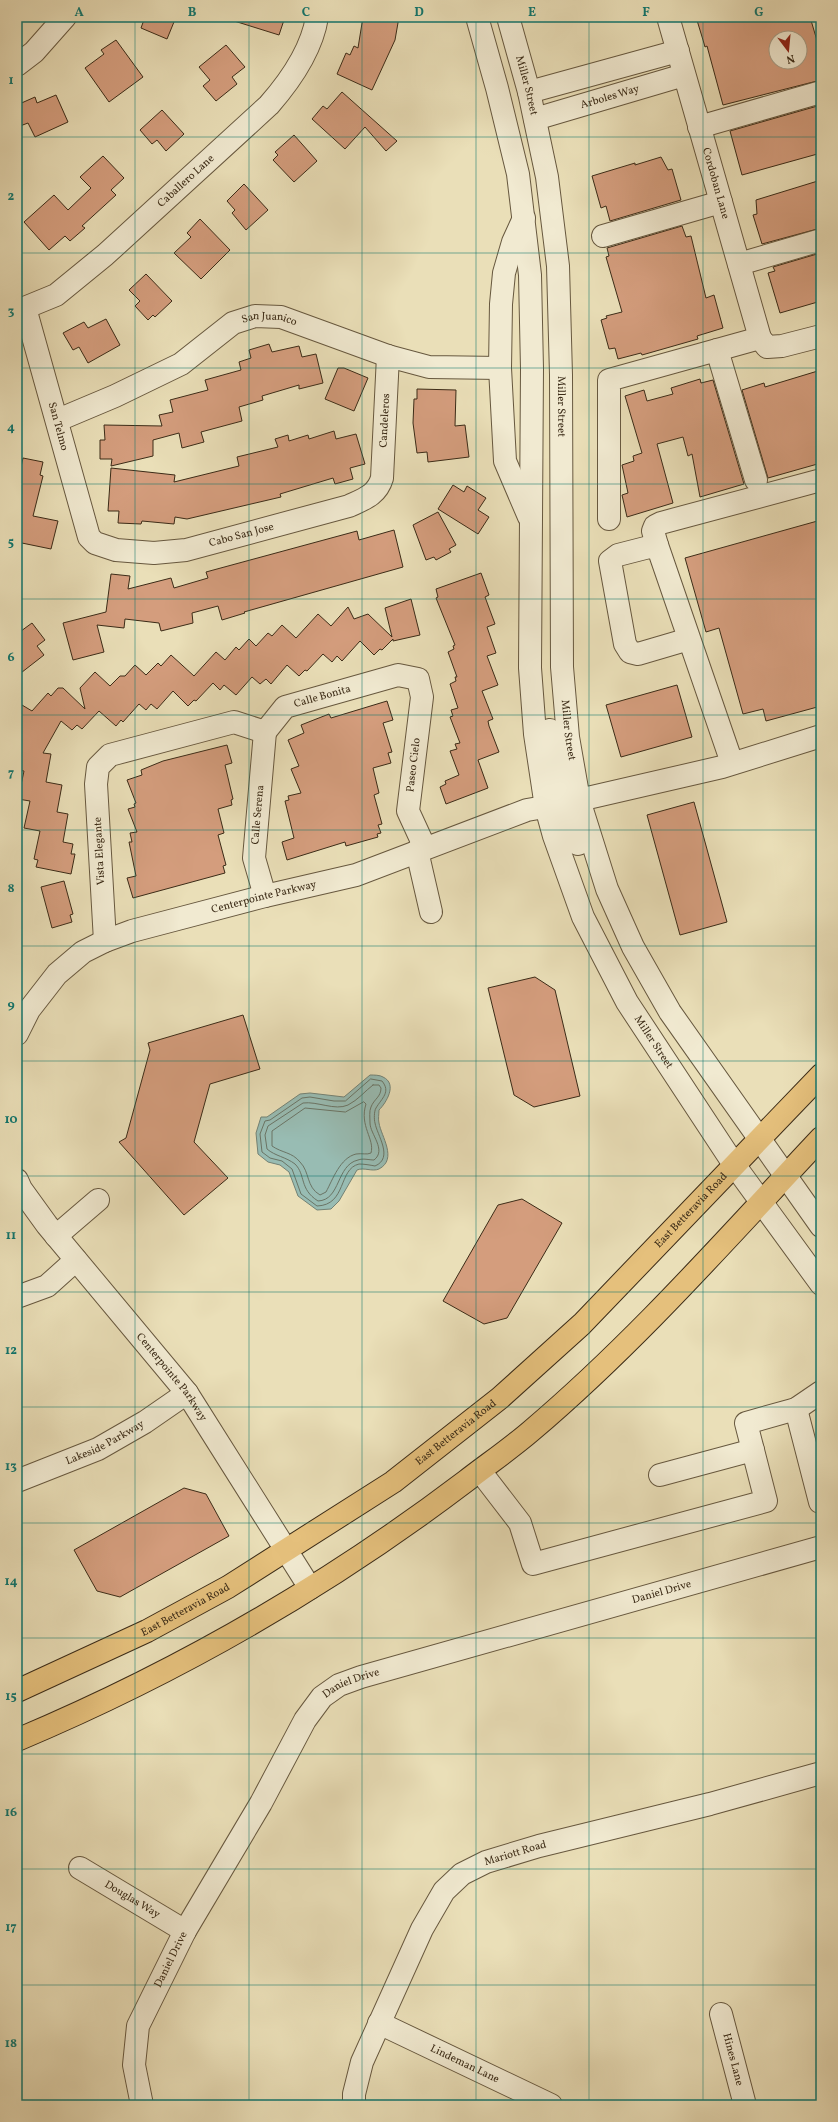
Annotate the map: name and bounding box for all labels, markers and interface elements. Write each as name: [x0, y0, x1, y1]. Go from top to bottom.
text: A: [74, 4, 84, 22]
text: B: [188, 4, 197, 22]
text: C: [302, 4, 310, 22]
text: D: [414, 4, 424, 22]
text: E: [528, 4, 536, 22]
text: F: [642, 4, 650, 22]
text: G: [754, 4, 764, 22]
north arrow: [768, 30, 808, 70]
text: N: [784, 50, 796, 66]
street label: Miller Street: [512, 54, 541, 117]
text: 1: [8, 72, 14, 90]
street label: Arboles Way: [579, 81, 641, 113]
street label: Cordoban Lane: [698, 146, 733, 221]
street label: Caballero Lane: [154, 151, 218, 211]
text: 2: [8, 188, 15, 206]
text: 3: [8, 303, 15, 321]
street label: San Juanico: [240, 308, 299, 330]
street label: Miller Street: [554, 376, 569, 437]
street label: Candeleros: [376, 393, 394, 448]
street label: San Telmo: [44, 400, 72, 453]
text: 4: [7, 419, 15, 437]
street label: Cabo San Jose: [207, 519, 275, 551]
text: 5: [8, 534, 14, 552]
text: 6: [7, 649, 15, 667]
street label: Calle Bonita: [292, 681, 353, 712]
street label: Miller Street: [557, 699, 580, 762]
street label: Paseo Cielo: [403, 737, 425, 793]
text: 7: [8, 765, 14, 783]
street label: Calle Serena: [248, 784, 268, 845]
street label: Vista Elegante: [91, 816, 109, 886]
street label: Centerpointe Parkway: [210, 877, 318, 917]
text: 8: [7, 880, 15, 898]
text: 9: [7, 996, 15, 1014]
street label: Miller Street: [630, 1013, 677, 1072]
text: 10: [4, 1111, 18, 1129]
street label: East Betteravia Road: [651, 1169, 731, 1251]
text: 11: [6, 1227, 16, 1245]
street label: Centerpointe Parkway: [133, 1330, 210, 1424]
text: 12: [5, 1342, 17, 1360]
street label: East Betteravia Road: [412, 1396, 500, 1469]
street label: Lakeside Parkway: [63, 1416, 147, 1469]
text: 13: [5, 1458, 17, 1476]
text: 14: [4, 1573, 18, 1591]
street label: Daniel Drive: [630, 1577, 693, 1608]
street label: East Betteravia Road: [139, 1580, 233, 1640]
street label: Daniel Drive: [319, 1665, 381, 1702]
text: 15: [5, 1688, 17, 1706]
text: 16: [5, 1804, 17, 1822]
street label: Mariott Road: [482, 1837, 548, 1870]
street label: Douglas Way: [102, 1877, 163, 1922]
text: 17: [5, 1919, 17, 1937]
street label: Daniel Drive: [151, 1929, 191, 1990]
street label: Hines Lane: [719, 2032, 747, 2087]
text: 18: [5, 2035, 17, 2053]
street label: Lindeman Lane: [428, 2041, 502, 2087]

